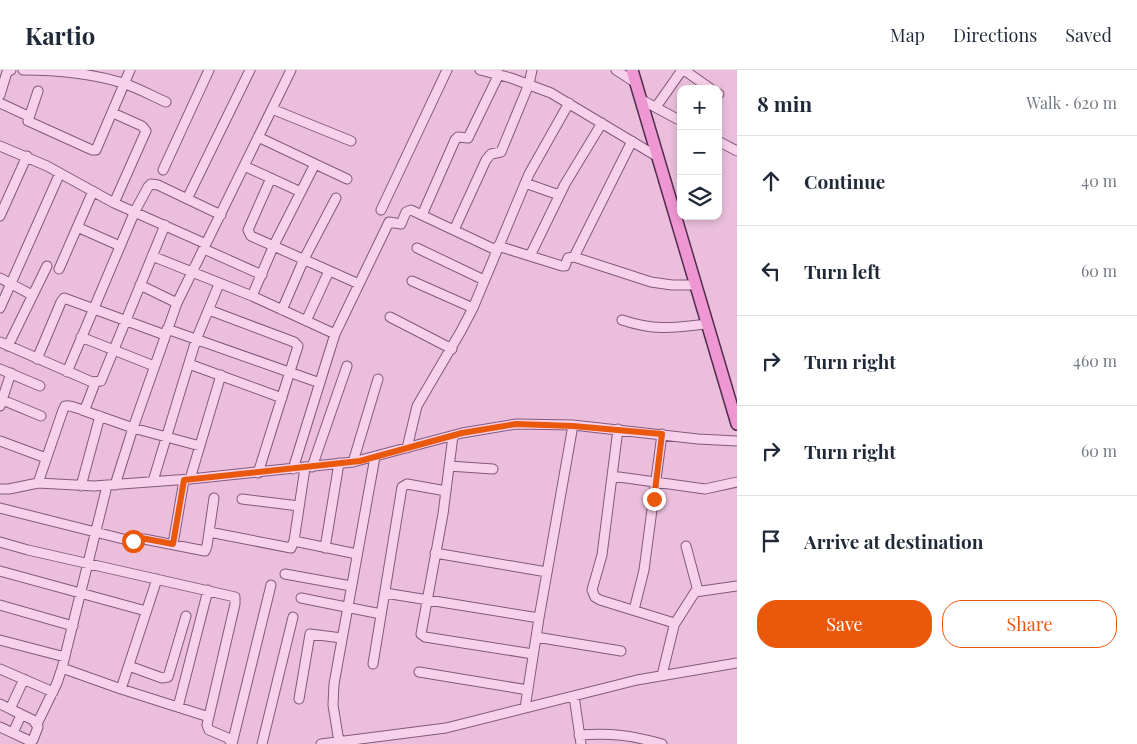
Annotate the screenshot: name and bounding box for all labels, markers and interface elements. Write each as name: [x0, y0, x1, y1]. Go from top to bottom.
text: Kartio: [25, 19, 95, 51]
text: Map: [890, 23, 925, 47]
text: Directions: [953, 23, 1037, 47]
text: Saved: [1065, 23, 1112, 47]
map controls: [677, 85, 722, 220]
button: +: [677, 85, 722, 130]
text: 8 min: [757, 89, 812, 117]
text: Walk · 620 m: [1026, 92, 1117, 113]
button: −: [677, 130, 722, 175]
icon: ahead: [757, 167, 785, 195]
text: Continue: [804, 168, 885, 194]
text: 40 m: [1081, 170, 1117, 191]
button: layers: [677, 175, 722, 220]
icon: left: [757, 257, 785, 285]
text: Turn left: [804, 258, 881, 284]
text: 60 m: [1081, 260, 1117, 281]
icon: right: [757, 347, 785, 375]
text: Turn right: [804, 348, 896, 374]
text: 460 m: [1073, 350, 1117, 371]
icon: right: [757, 437, 785, 465]
text: Turn right: [804, 438, 896, 464]
text: 60 m: [1081, 440, 1117, 461]
route end: [643, 488, 666, 511]
icon: arrive: [757, 527, 785, 555]
text: Arrive at destination: [804, 528, 984, 554]
route start: [122, 530, 145, 553]
button: Save: [757, 600, 932, 648]
button: Share: [942, 600, 1117, 648]

